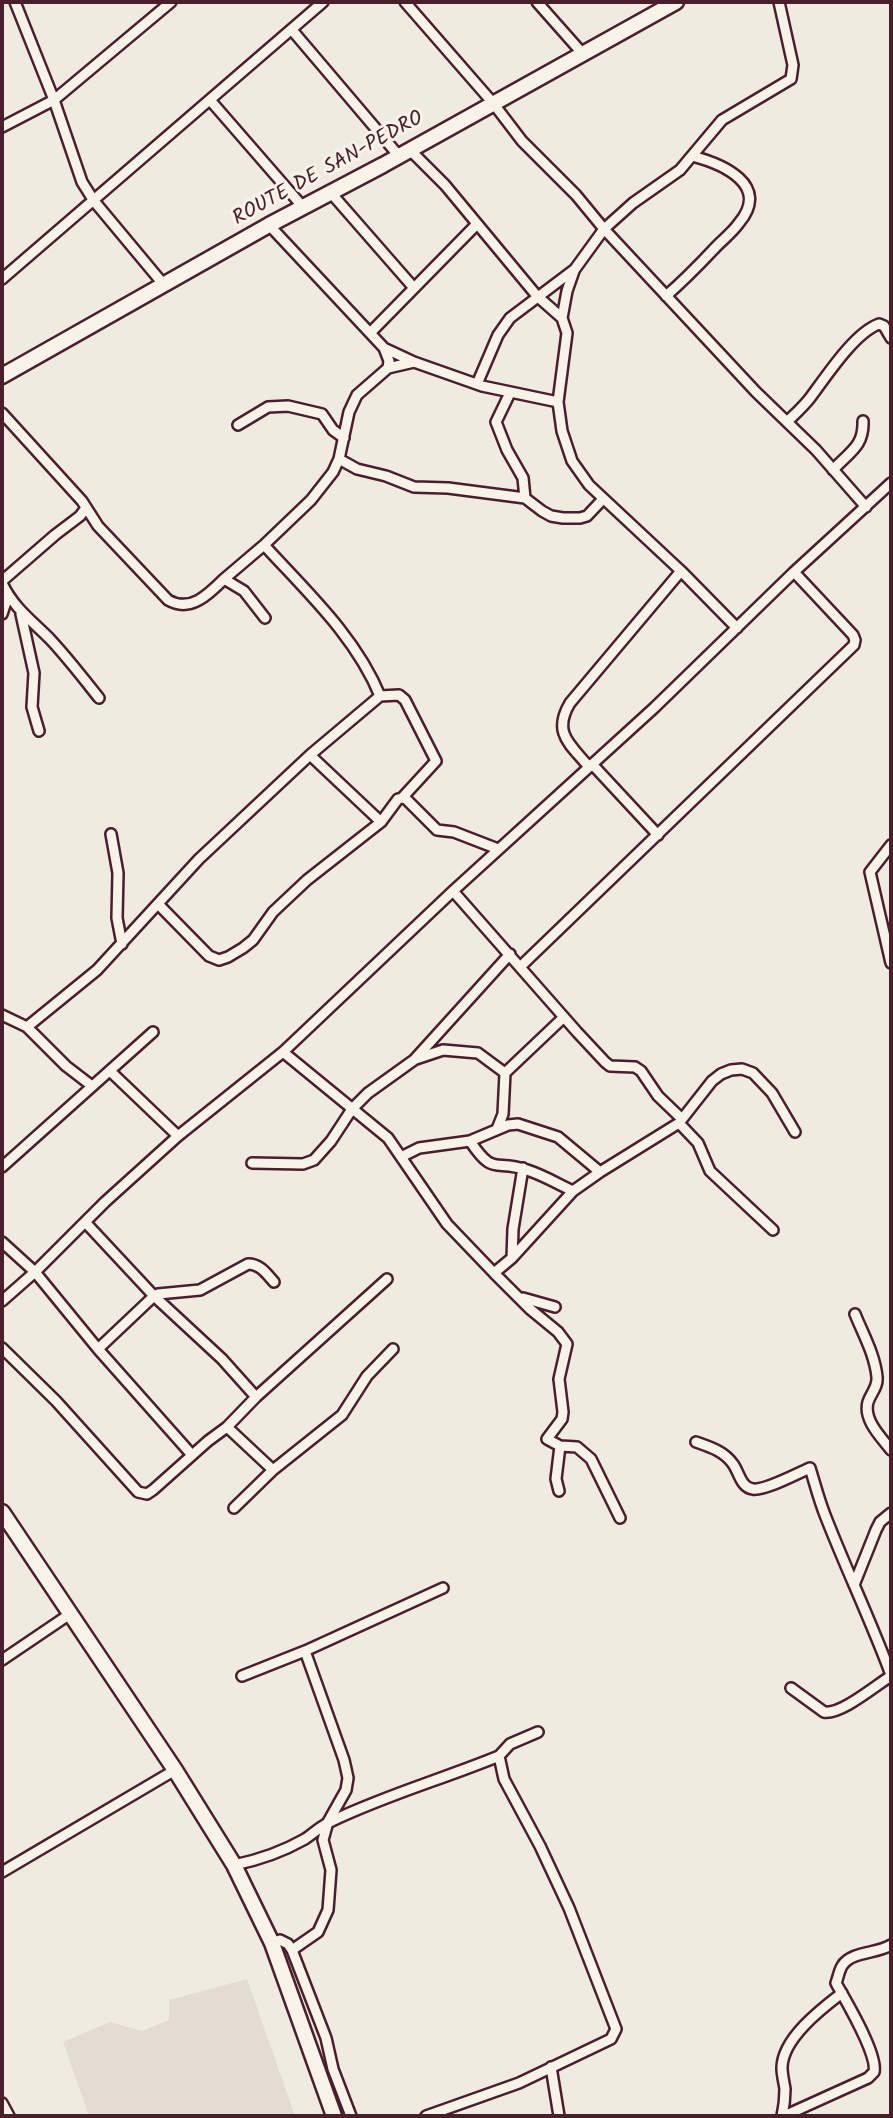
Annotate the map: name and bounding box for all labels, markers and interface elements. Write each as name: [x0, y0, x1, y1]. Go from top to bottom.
street label: ROUTE DE SAN-PEDRO: [229, 107, 429, 233]

